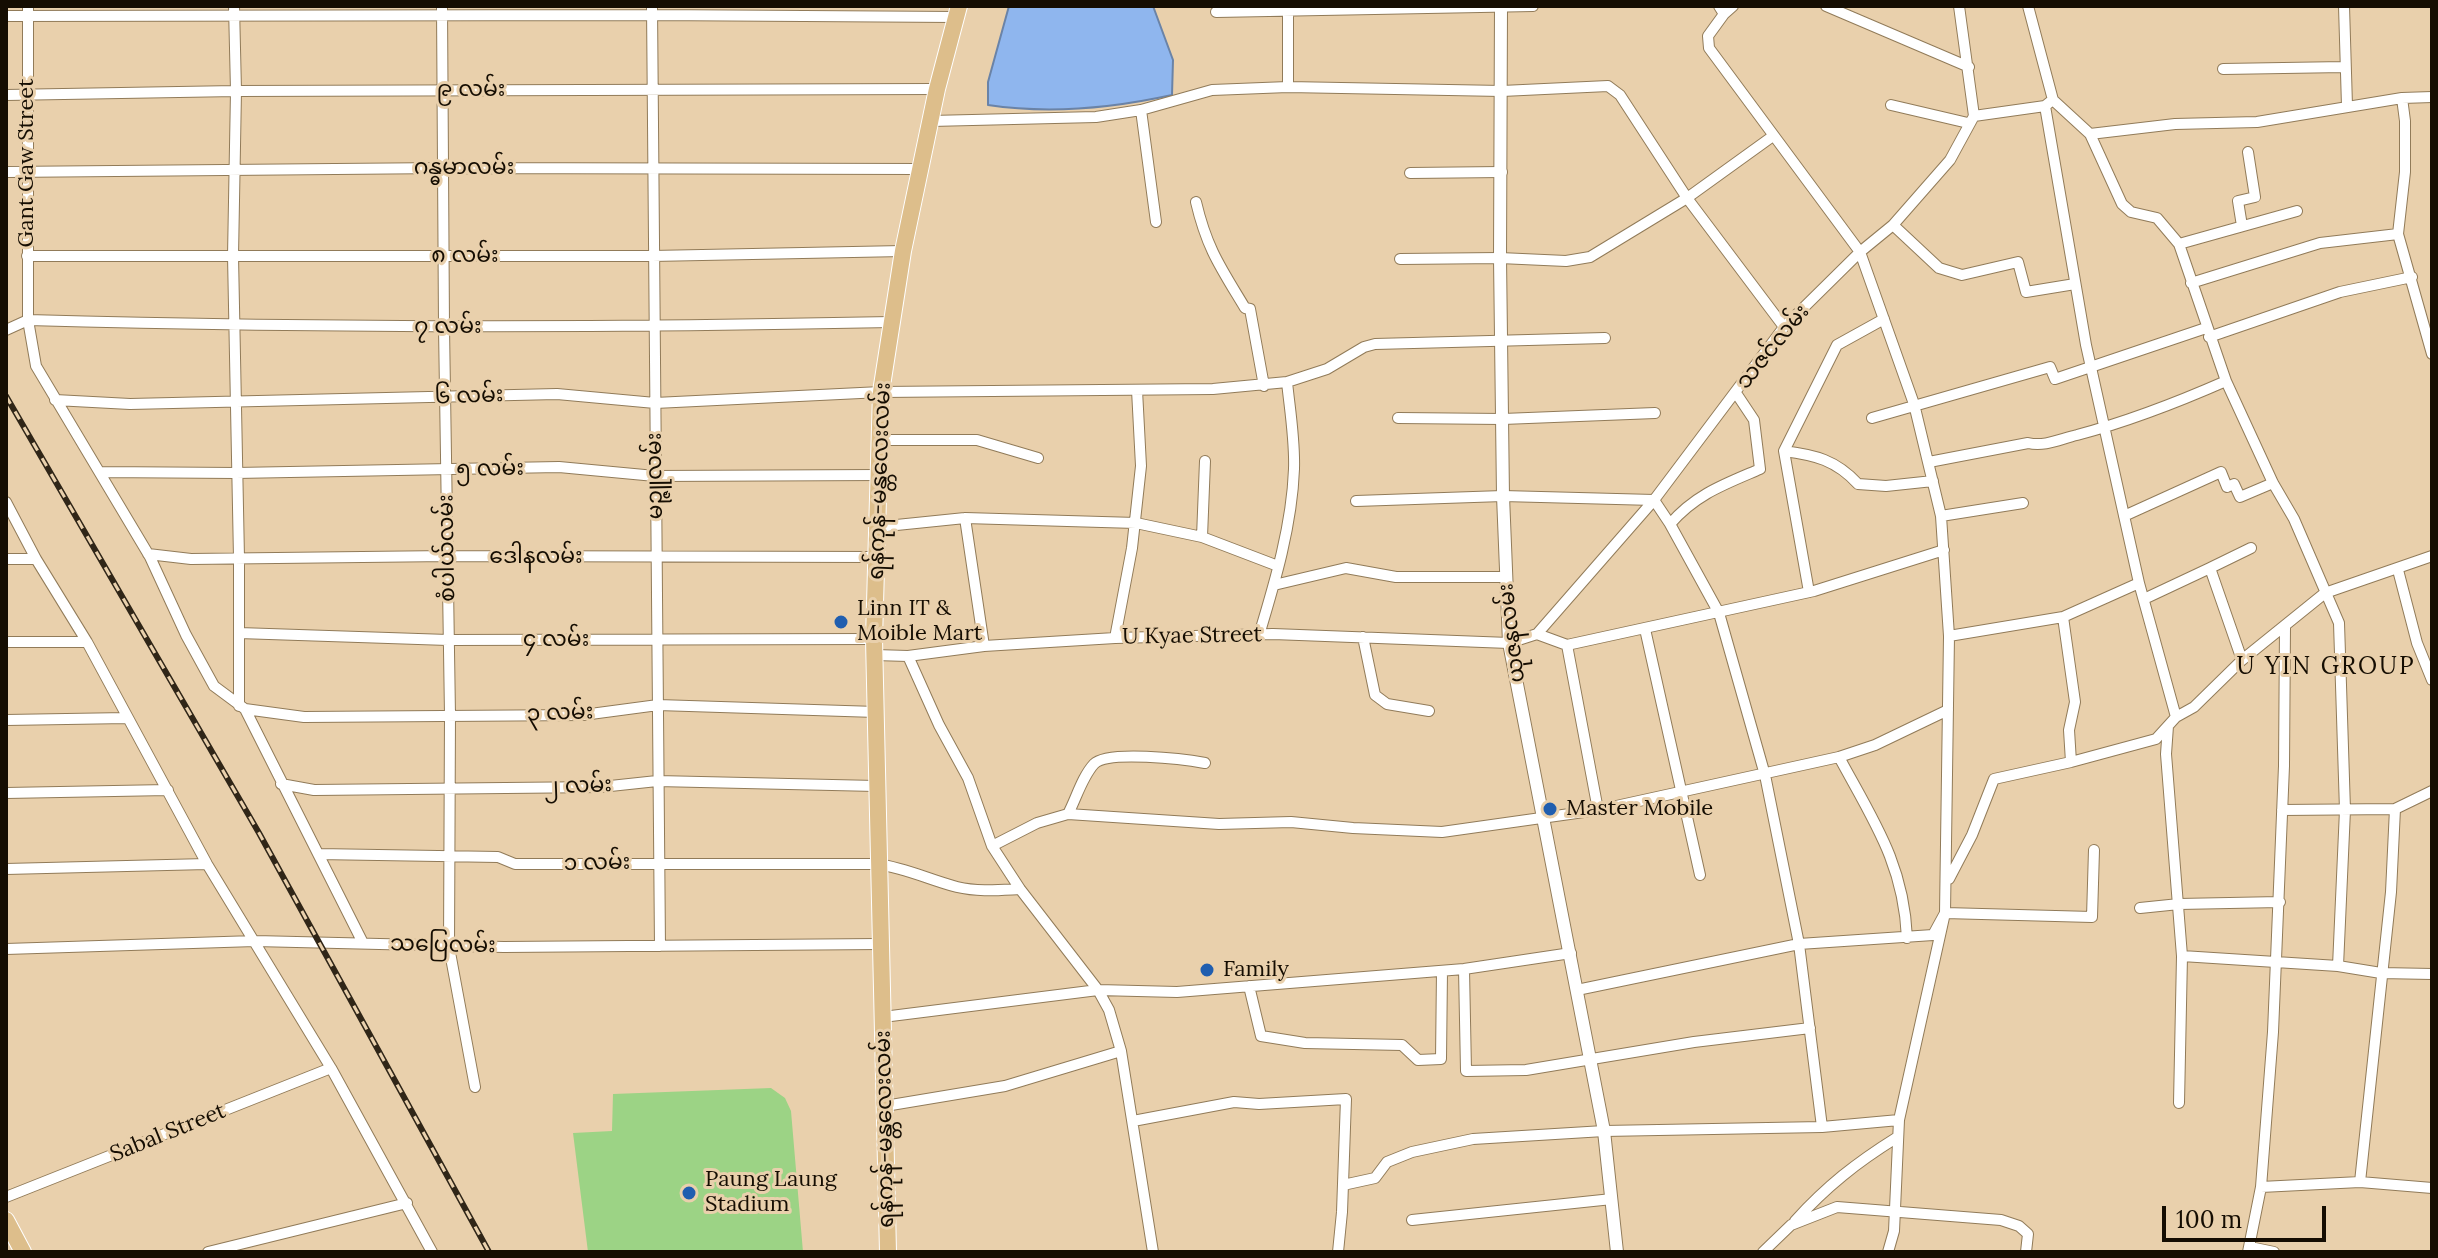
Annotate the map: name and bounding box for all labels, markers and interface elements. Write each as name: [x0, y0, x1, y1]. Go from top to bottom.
street label: ၉ လမ်း: [437, 77, 505, 103]
street label: Gant Gaw Street: [14, 78, 40, 248]
street label: ဂန္ဓမာလမ်း: [414, 155, 514, 181]
street label: ၈ လမ်း: [431, 243, 499, 269]
street label: သဇင်လမ်း: [1731, 299, 1815, 395]
street label: ၇ လမ်း: [414, 314, 482, 340]
street label: ၆ လမ်း: [434, 382, 504, 410]
street label: ရန်ကုန်-မန္တလေးလမ်း: [863, 382, 897, 580]
street label: မဉ္ဇူလမ်း: [641, 432, 669, 520]
street label: ၅ လမ်း: [456, 455, 524, 483]
street label: စံပါယ်လမ်း: [433, 494, 461, 602]
street label: ဒေါနလမ်း: [489, 544, 583, 570]
street label: ယုဇနလမ်း: [1493, 582, 1531, 684]
place label: Linn IT & Moible Mart: [857, 596, 982, 648]
marker: Linn IT & Moible Mart: [832, 613, 850, 631]
street label: U Kyae Street: [1122, 622, 1262, 650]
street label: ၄ လမ်း: [523, 627, 589, 653]
district label: U YIN GROUP: [2236, 653, 2416, 681]
street label: ၃ လမ်း: [526, 699, 594, 727]
street label: ၂ လမ်း: [544, 772, 612, 800]
place label: Master Mobile: [1566, 796, 1713, 822]
marker: Master Mobile: [1541, 800, 1559, 818]
street label: ၁ လမ်း: [563, 849, 631, 877]
street label: သပြေလမ်း: [390, 931, 496, 959]
place label: Family: [1223, 957, 1289, 983]
marker: Family: [1198, 961, 1216, 979]
street label: ရန်ကုန်-မန္တလေးလမ်း: [870, 1030, 900, 1228]
street label: Sabal Street: [106, 1098, 230, 1168]
place label: Paung Laung Stadium: [705, 1167, 837, 1218]
marker: Paung Laung Stadium: [680, 1184, 698, 1202]
scale bar: [2166, 1190, 2330, 1240]
text: 100 m: [2176, 1204, 2242, 1235]

